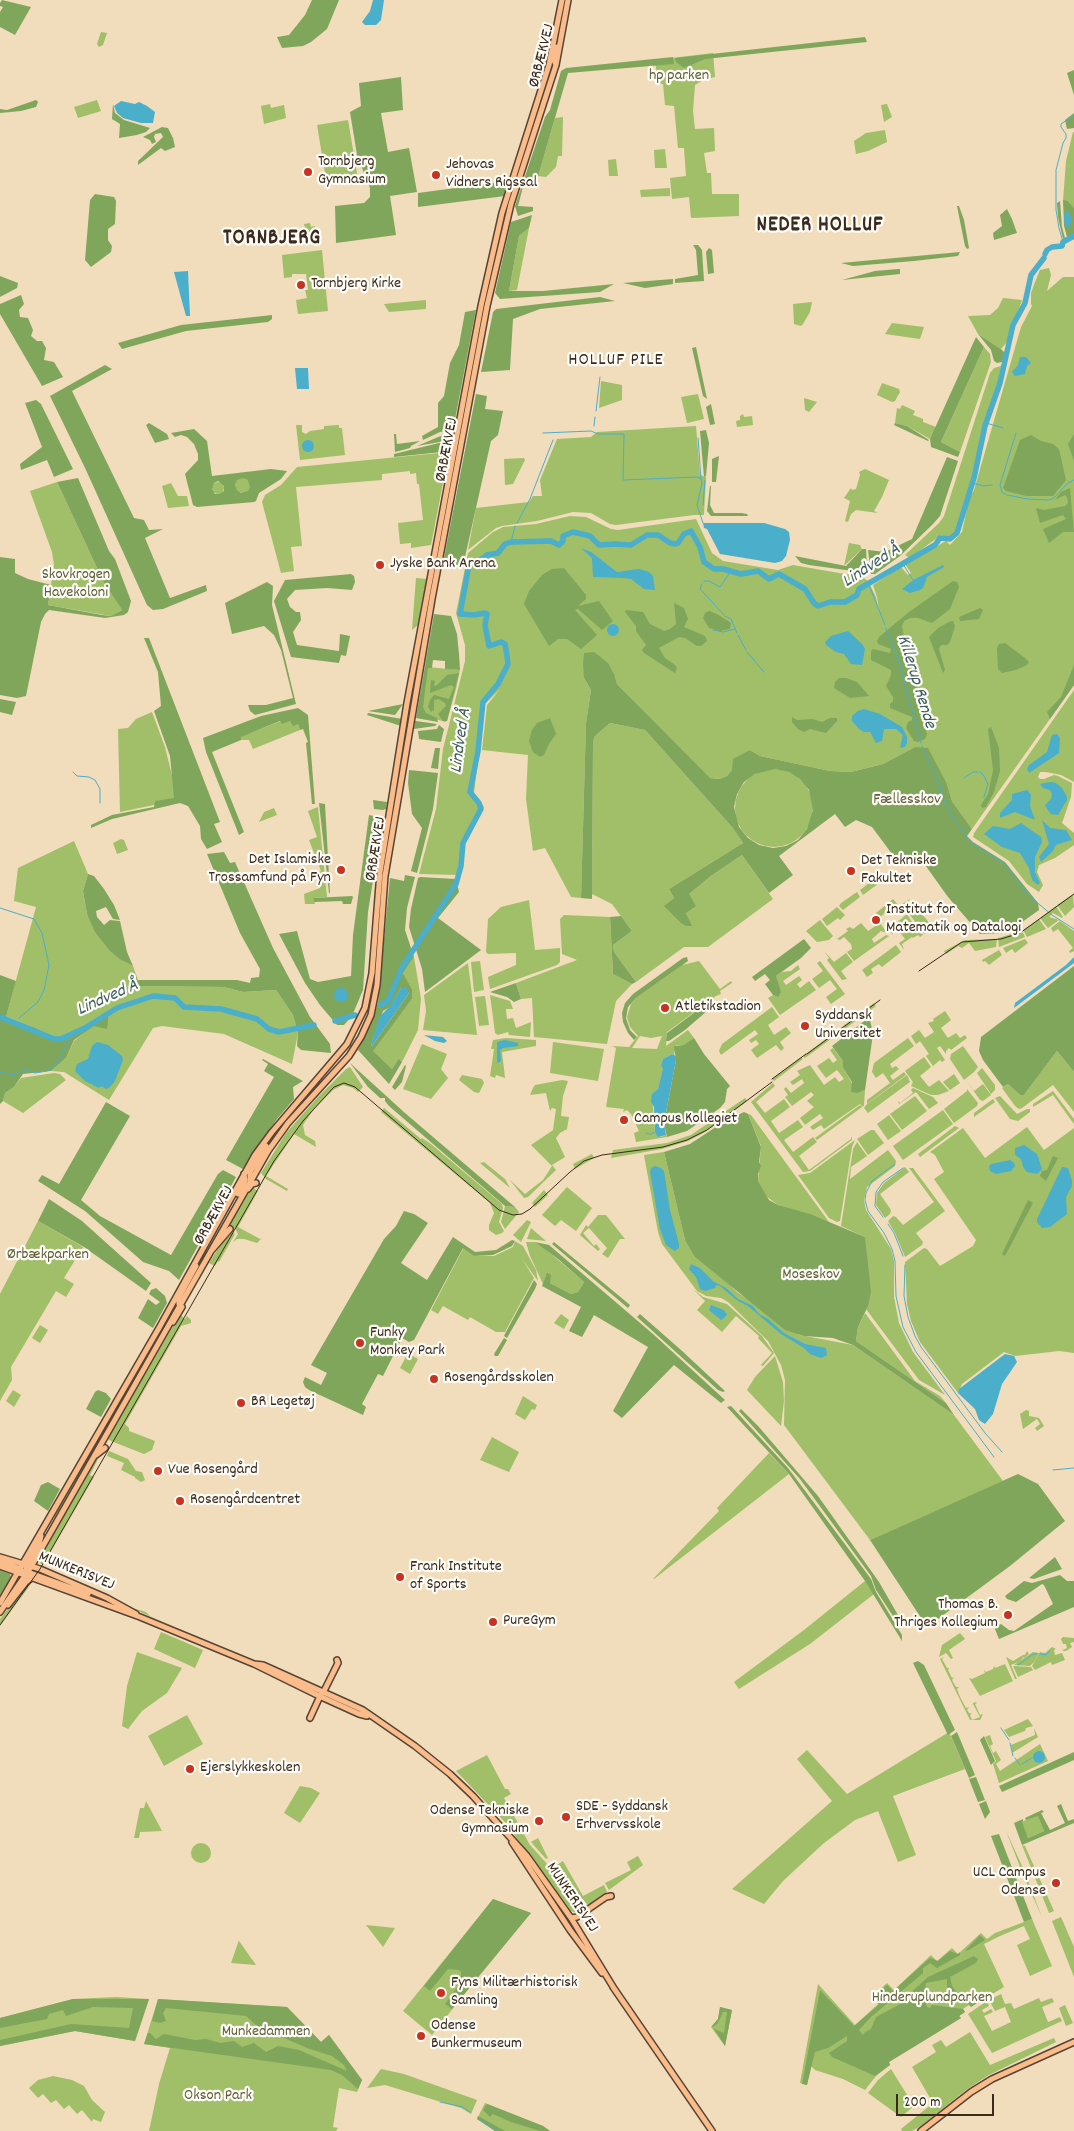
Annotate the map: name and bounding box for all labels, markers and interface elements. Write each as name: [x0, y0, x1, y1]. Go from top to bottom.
street label: ØRBÆKVEJ: [526, 22, 560, 90]
park label: hp parken: [649, 67, 709, 87]
place label: Tornbjerg Gymnasium: [318, 153, 386, 191]
place label: Jehovas Vidners Rigssal: [446, 156, 537, 194]
marker: Tornbjerg Gymnasium: [302, 166, 314, 178]
marker: Jehovas Vidners Rigssal: [430, 169, 442, 181]
district label: NEDER HOLLUF: [755, 214, 885, 240]
district label: TORNBJERG: [222, 227, 322, 253]
place label: Tornbjerg Kirke: [311, 275, 401, 295]
marker: Tornbjerg Kirke: [295, 279, 307, 291]
district label: HOLLUF PILE: [567, 351, 665, 373]
street label: ØRBÆKVEJ: [432, 417, 464, 483]
water label: Lindved Å: [839, 540, 905, 594]
place label: Jyske Bank Arena: [390, 555, 496, 575]
marker: Jyske Bank Arena: [374, 559, 386, 571]
park label: Skovkrogen Havekoloni: [42, 566, 110, 604]
water label: Killerup Rende: [891, 633, 939, 731]
water label: Lindved Å: [447, 707, 477, 775]
park label: Fællesskov: [873, 791, 941, 811]
street label: ØRBÆKVEJ: [362, 816, 392, 882]
place label: Det Islamiske Trossamfund på Fyn: [208, 851, 331, 889]
place label: Det Tekniske Fakultet: [861, 852, 937, 890]
marker: Det Islamiske Trossamfund på Fyn: [335, 864, 347, 876]
marker: Det Tekniske Fakultet: [845, 865, 857, 877]
place label: Institut for Matematik og Datalogi: [886, 901, 1021, 939]
marker: Institut for Matematik og Datalogi: [870, 914, 882, 926]
water label: Lindved Å: [74, 976, 142, 1022]
place label: Atletikstadion: [675, 998, 761, 1018]
marker: Atletikstadion: [659, 1002, 671, 1014]
place label: Syddansk Universitet: [815, 1007, 881, 1045]
marker: Syddansk Universitet: [799, 1020, 811, 1032]
place label: Campus Kollegiet: [634, 1110, 737, 1130]
marker: Campus Kollegiet: [618, 1114, 630, 1126]
street label: ØRBÆKVEJ: [191, 1183, 239, 1249]
park label: Ørbækparken: [7, 1246, 89, 1266]
park label: Moseskov: [782, 1266, 840, 1286]
place label: Funky Monkey Park: [370, 1324, 445, 1362]
marker: Funky Monkey Park: [354, 1337, 366, 1349]
place label: Rosengårdsskolen: [444, 1369, 554, 1389]
marker: Rosengårdsskolen: [428, 1373, 440, 1385]
place label: BR Legetøj: [251, 1393, 315, 1413]
marker: BR Legetøj: [235, 1397, 247, 1409]
place label: Vue Rosengård: [168, 1461, 258, 1481]
marker: Vue Rosengård: [152, 1465, 164, 1477]
place label: Rosengårdcentret: [190, 1491, 300, 1511]
marker: Rosengårdcentret: [174, 1495, 186, 1507]
street label: MUNKERISVEJ: [35, 1548, 117, 1596]
place label: Frank Institute of Sports: [410, 1558, 502, 1596]
marker: Frank Institute of Sports: [394, 1571, 406, 1583]
place label: Thomas B. Thriges Kollegium: [894, 1596, 998, 1634]
marker: Thomas B. Thriges Kollegium: [1002, 1609, 1014, 1621]
place label: PureGym: [503, 1612, 556, 1632]
marker: PureGym: [487, 1616, 499, 1628]
place label: Ejerslykkeskolen: [200, 1759, 300, 1779]
marker: Ejerslykkeskolen: [184, 1763, 196, 1775]
place label: SDE - Syddansk Erhvervsskole: [576, 1798, 668, 1836]
place label: Odense Tekniske Gymnasium: [430, 1802, 529, 1840]
marker: SDE - Syddansk Erhvervsskole: [560, 1811, 572, 1823]
marker: Odense Tekniske Gymnasium: [533, 1815, 545, 1827]
street label: MUNKERISVEJ: [541, 1859, 601, 1937]
place label: UCL Campus Odense: [973, 1864, 1046, 1902]
marker: UCL Campus Odense: [1050, 1877, 1062, 1889]
place label: Fyns Militærhistorisk Samling: [451, 1974, 578, 2012]
marker: Fyns Militærhistorisk Samling: [435, 1987, 447, 1999]
park label: Hinderuplundparken: [872, 1989, 992, 2009]
place label: Odense Bunkermuseum: [431, 2017, 522, 2055]
park label: Munkedammen: [222, 2023, 310, 2043]
marker: Odense Bunkermuseum: [415, 2030, 427, 2042]
scale bar: [899, 2084, 996, 2116]
park label: Okson Park: [184, 2087, 252, 2107]
text: 200 m: [904, 2092, 941, 2114]

